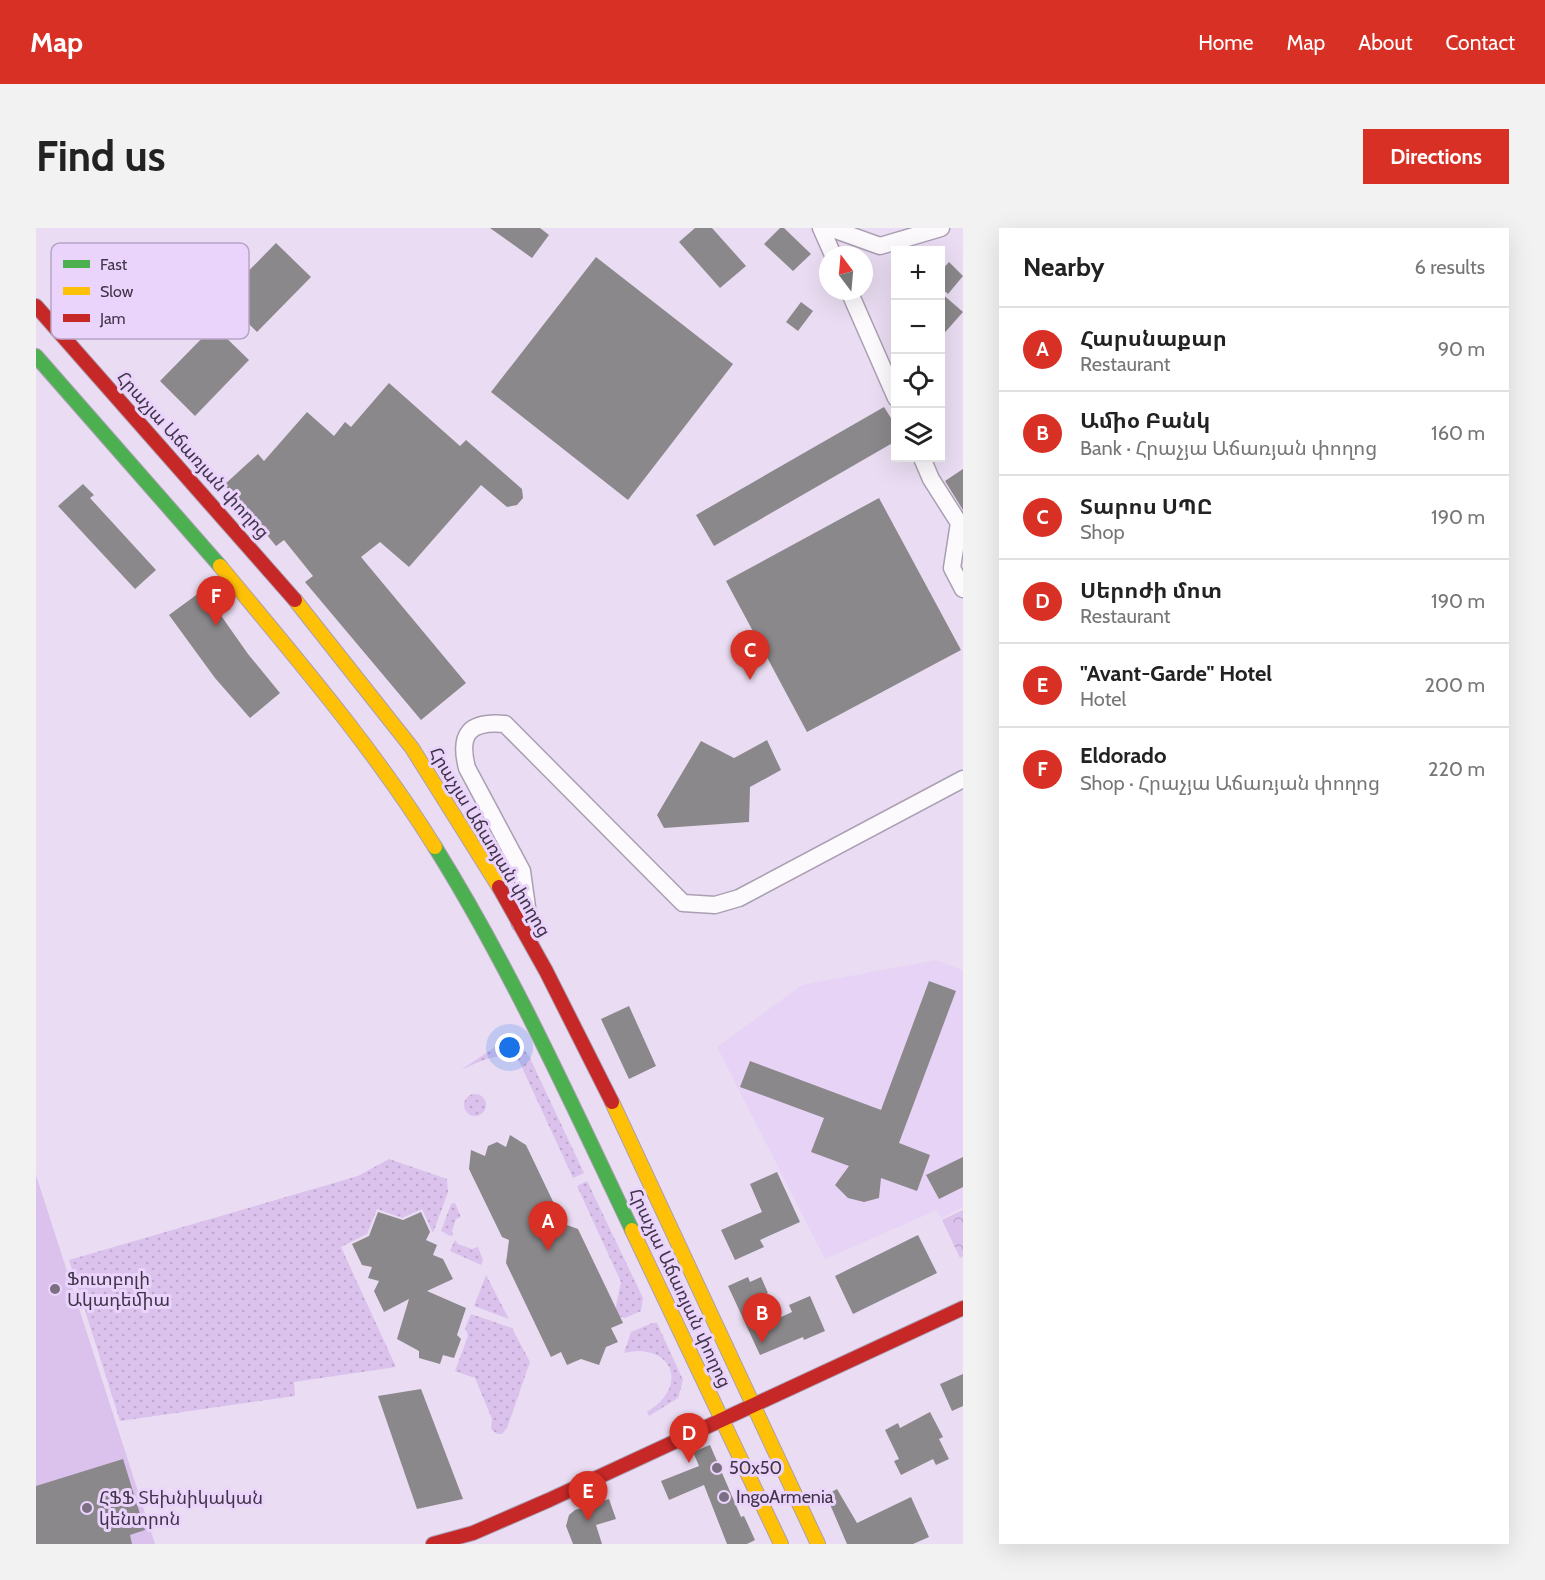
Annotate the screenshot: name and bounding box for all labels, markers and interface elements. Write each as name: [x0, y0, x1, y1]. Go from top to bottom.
text: Map: [30, 25, 83, 59]
text: Home: [1198, 30, 1254, 55]
text: Map: [1287, 30, 1325, 55]
text: About: [1358, 30, 1412, 55]
text: Contact: [1445, 30, 1515, 55]
button: Directions: [1363, 129, 1509, 184]
text: Find us: [36, 130, 165, 182]
legend: [51, 243, 249, 339]
north arrow: [819, 246, 873, 300]
map controls: [891, 246, 945, 462]
button: +: [891, 246, 945, 300]
text: Nearby: [1023, 251, 1104, 283]
text: Fast: [100, 255, 128, 274]
text: 6 results: [1414, 255, 1485, 279]
text: Slow: [100, 282, 134, 301]
button: −: [891, 300, 945, 354]
text: Jam: [99, 309, 126, 328]
text: Հարսնաքար: [1080, 325, 1227, 352]
text: A: [1036, 337, 1049, 361]
text: 90 m: [1438, 337, 1485, 361]
text: Restaurant: [1080, 352, 1171, 376]
button: locate: [891, 354, 945, 408]
street label: Հրաչյա Աճառյան փողոց: [112, 367, 274, 543]
text: Ամիօ Բանկ: [1080, 407, 1210, 434]
button: layers: [891, 408, 945, 462]
text: B: [1036, 421, 1049, 445]
text: 160 m: [1431, 421, 1485, 445]
text: Bank · Հրաչյա Աճառյան փողոց: [1080, 436, 1377, 460]
text: Տարոս ՍՊԸ: [1080, 493, 1213, 520]
text: C: [1036, 505, 1049, 529]
text: 190 m: [1431, 505, 1485, 529]
text: Shop: [1080, 520, 1125, 544]
pin: F: [196, 576, 236, 626]
text: Սերոժի մոտ: [1080, 577, 1222, 604]
text: D: [1035, 589, 1050, 613]
text: 190 m: [1431, 589, 1485, 613]
text: Restaurant: [1080, 604, 1171, 628]
pin: C: [730, 630, 770, 680]
text: "Avant-Garde" Hotel: [1080, 660, 1272, 687]
text: E: [1037, 673, 1048, 697]
text: 200 m: [1425, 673, 1485, 697]
text: Hotel: [1080, 687, 1126, 711]
text: Eldorado: [1080, 742, 1166, 769]
street label: Հրաչյա Աճառյան փողոց: [425, 743, 555, 941]
text: F: [1037, 757, 1048, 781]
text: 220 m: [1428, 757, 1485, 781]
text: Shop · Հրաչյա Աճառյան փողոց: [1080, 771, 1380, 795]
your location: [495, 1033, 524, 1062]
street label: Հրաչյա Աճառյան փողոց: [624, 1185, 736, 1391]
pin: A: [528, 1202, 568, 1251]
place label: Ֆուտբոլի Ակադեմիա: [67, 1268, 170, 1311]
marker: Ֆուտբոլի Ակադեմիա: [48, 1282, 62, 1296]
pin: B: [742, 1294, 782, 1343]
pin: D: [670, 1414, 708, 1463]
place label: 50x50: [729, 1457, 782, 1479]
marker: 50x50: [710, 1461, 724, 1475]
pin: E: [568, 1472, 608, 1521]
place label: IngoArmenia: [736, 1486, 834, 1508]
place label: ՀՖՖ Տեխնիկական կենտրոն: [99, 1487, 263, 1530]
marker: IngoArmenia: [717, 1490, 731, 1504]
marker: ՀՖՖ Տեխնիկական կենտրոն: [80, 1501, 94, 1515]

